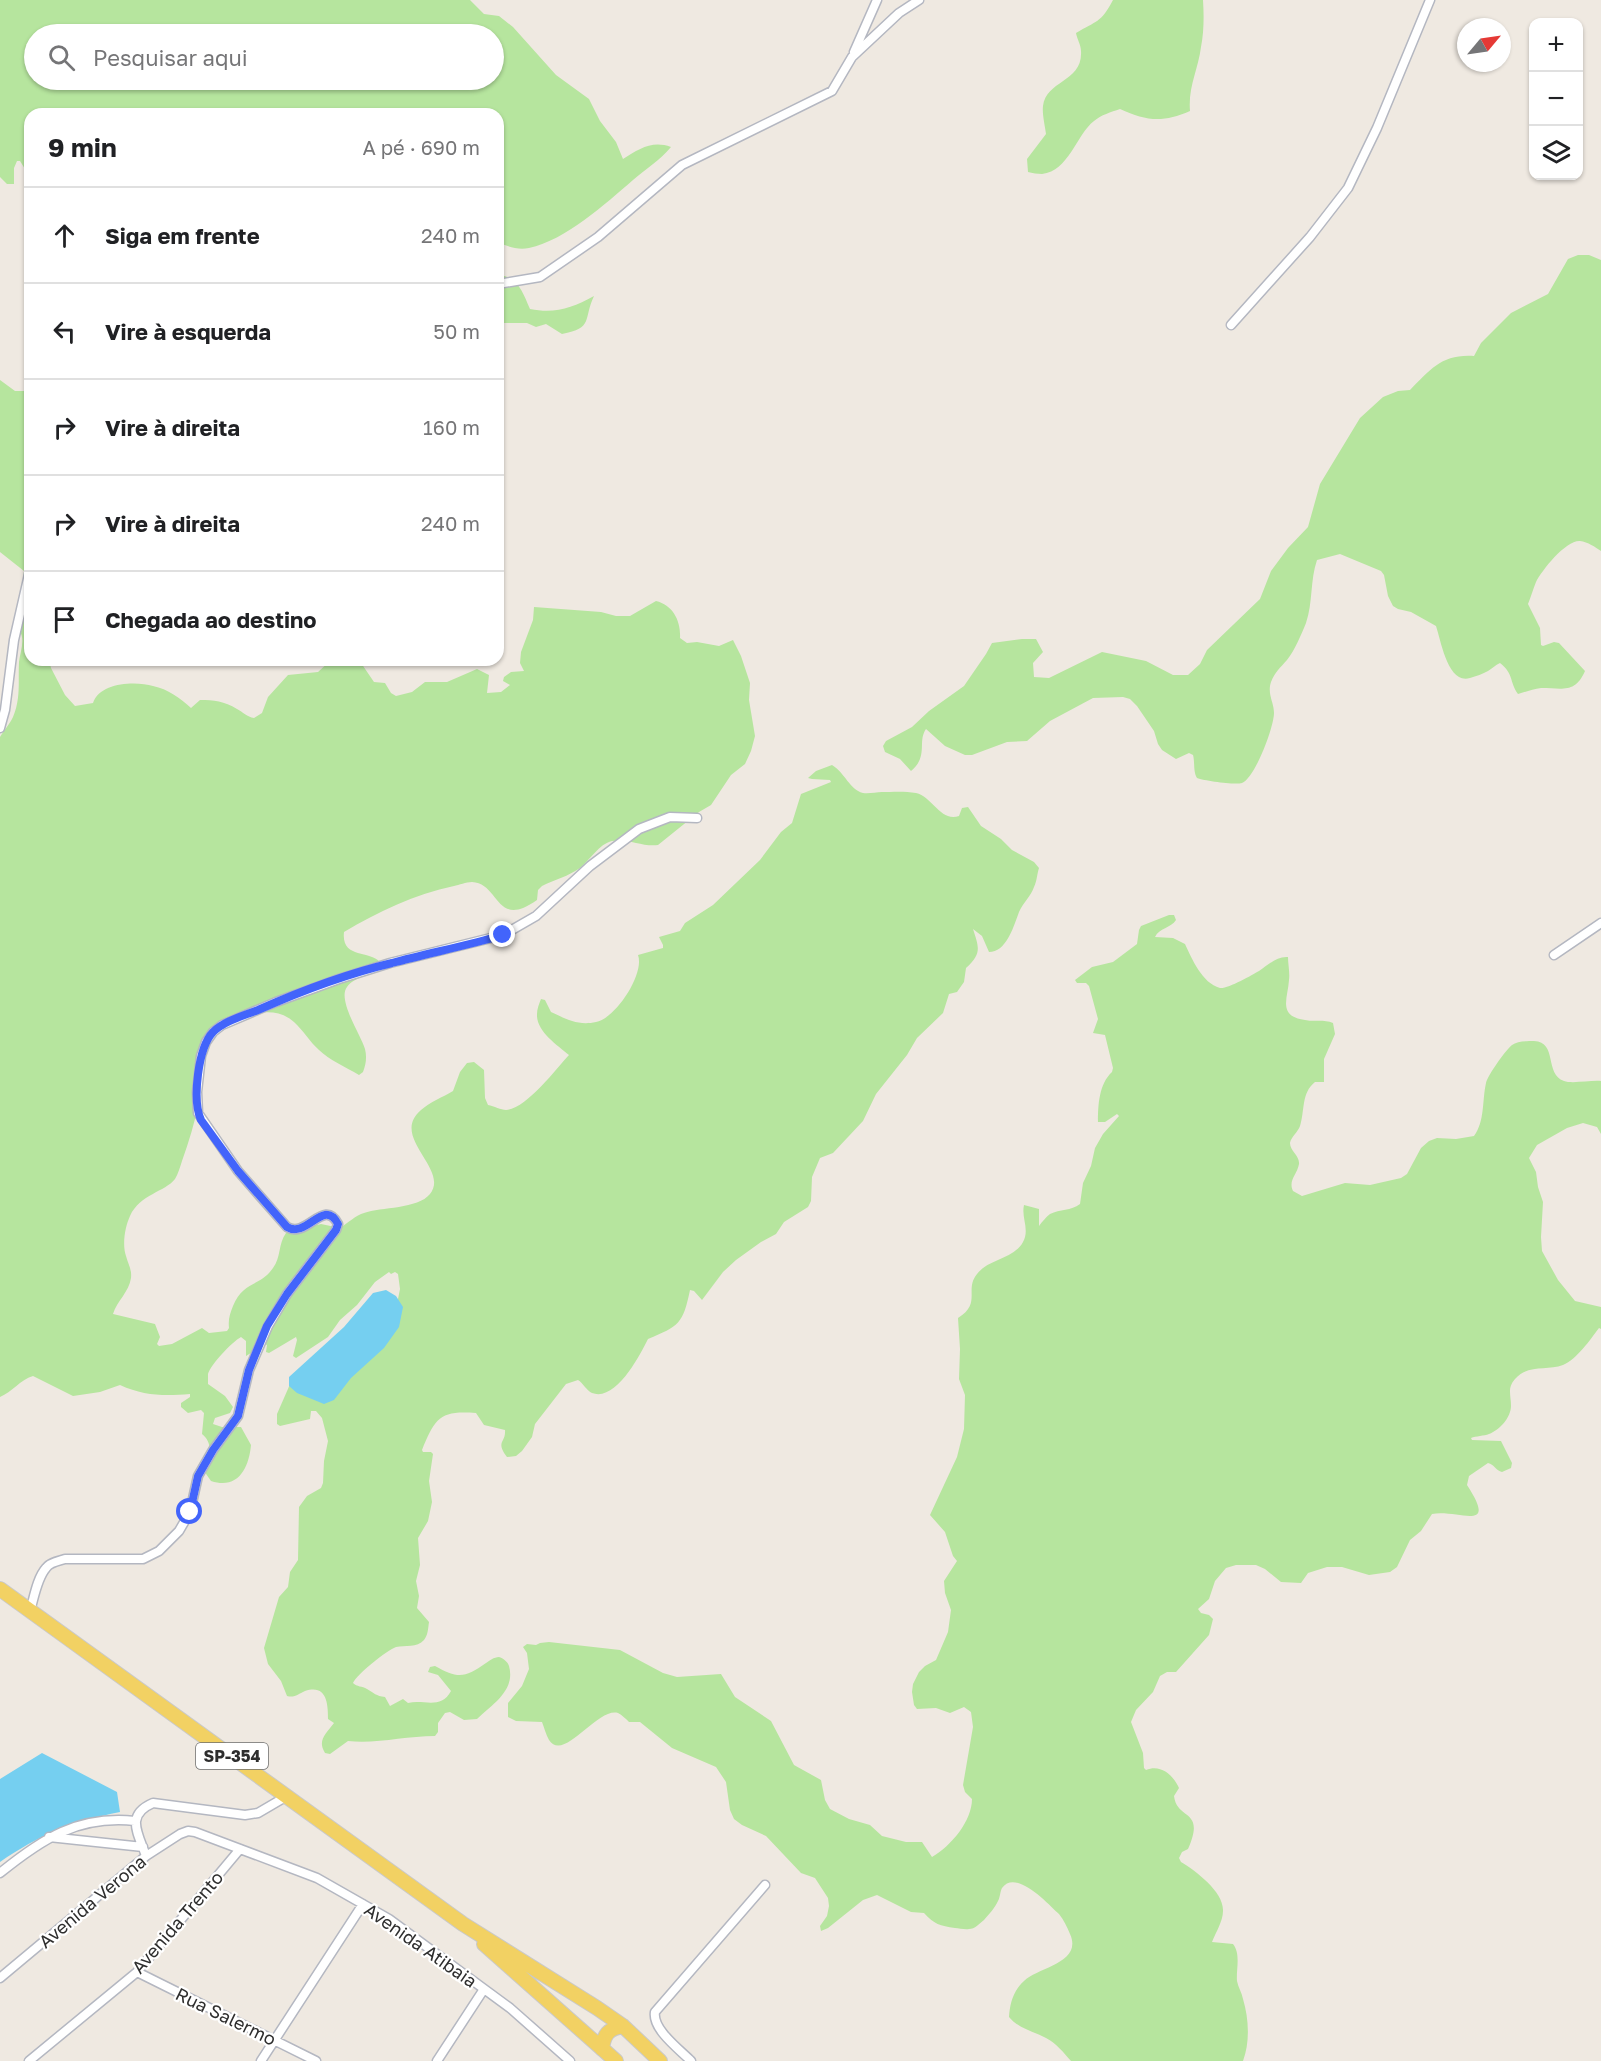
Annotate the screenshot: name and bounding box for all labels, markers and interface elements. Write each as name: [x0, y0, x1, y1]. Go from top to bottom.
north arrow: [1457, 18, 1511, 72]
map controls: [1529, 18, 1583, 180]
button: +: [1529, 18, 1583, 72]
search box: [24, 24, 504, 90]
icon: search: [45, 41, 78, 74]
text: Pesquisar aqui: [93, 44, 248, 71]
button: −: [1529, 72, 1583, 126]
button: layers: [1529, 126, 1583, 180]
text: 9 min: [48, 132, 117, 163]
text: A pé · 690 m: [362, 135, 480, 159]
icon: ahead: [48, 219, 81, 252]
text: Siga em frente: [105, 222, 260, 249]
text: 240 m: [421, 223, 480, 247]
icon: left: [48, 315, 81, 348]
text: Vire à esquerda: [105, 318, 271, 345]
text: 50 m: [433, 319, 480, 343]
icon: right: [48, 411, 81, 444]
text: Vire à direita: [105, 414, 240, 441]
text: 160 m: [423, 415, 480, 439]
icon: right: [48, 507, 81, 540]
text: Vire à direita: [105, 510, 240, 537]
text: 240 m: [421, 511, 480, 535]
icon: arrive: [48, 603, 81, 636]
text: Chegada ao destino: [105, 606, 317, 633]
route end: [489, 921, 515, 947]
route start: [176, 1498, 202, 1524]
road number: SP-354: [196, 1743, 268, 1769]
street label: Avenida Verona: [34, 1850, 150, 1952]
street label: Avenida Trento: [127, 1866, 227, 1978]
street label: Avenida Atibaia: [360, 1898, 482, 1992]
street label: Rua Salermo: [172, 1982, 280, 2050]

